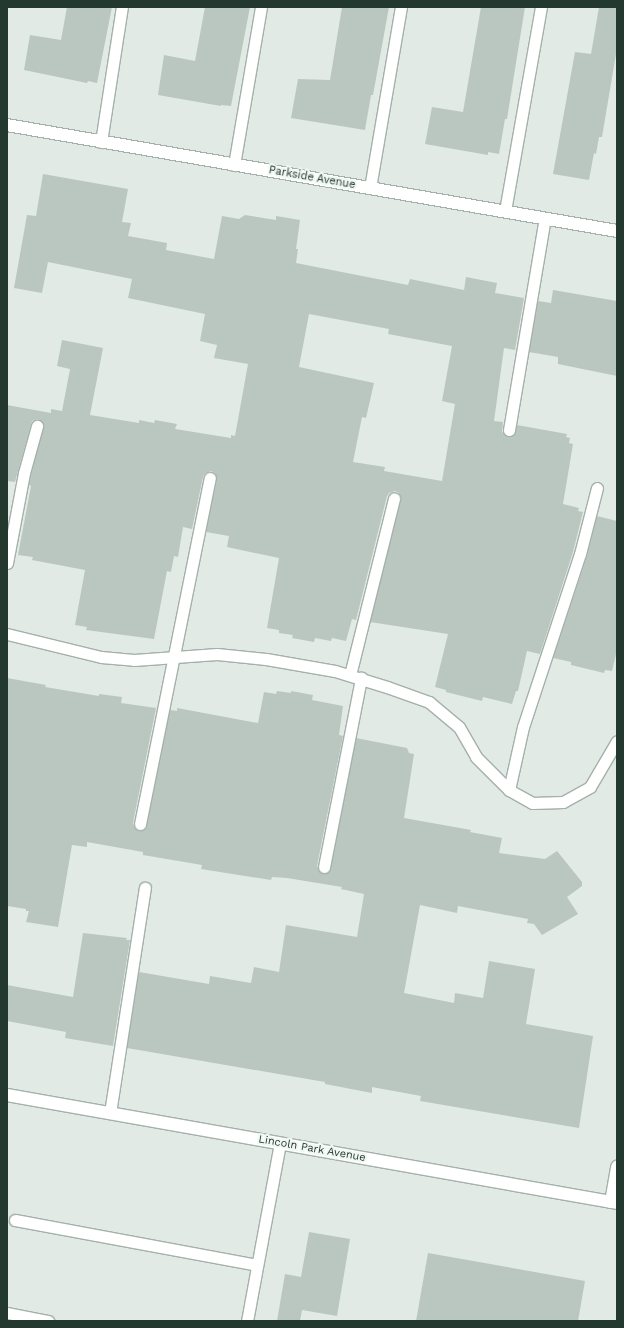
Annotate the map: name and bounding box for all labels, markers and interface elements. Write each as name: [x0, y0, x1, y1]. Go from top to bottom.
street label: Parkside Avenue: [267, 164, 357, 192]
street label: Lincoln Park Avenue: [257, 1133, 367, 1165]

